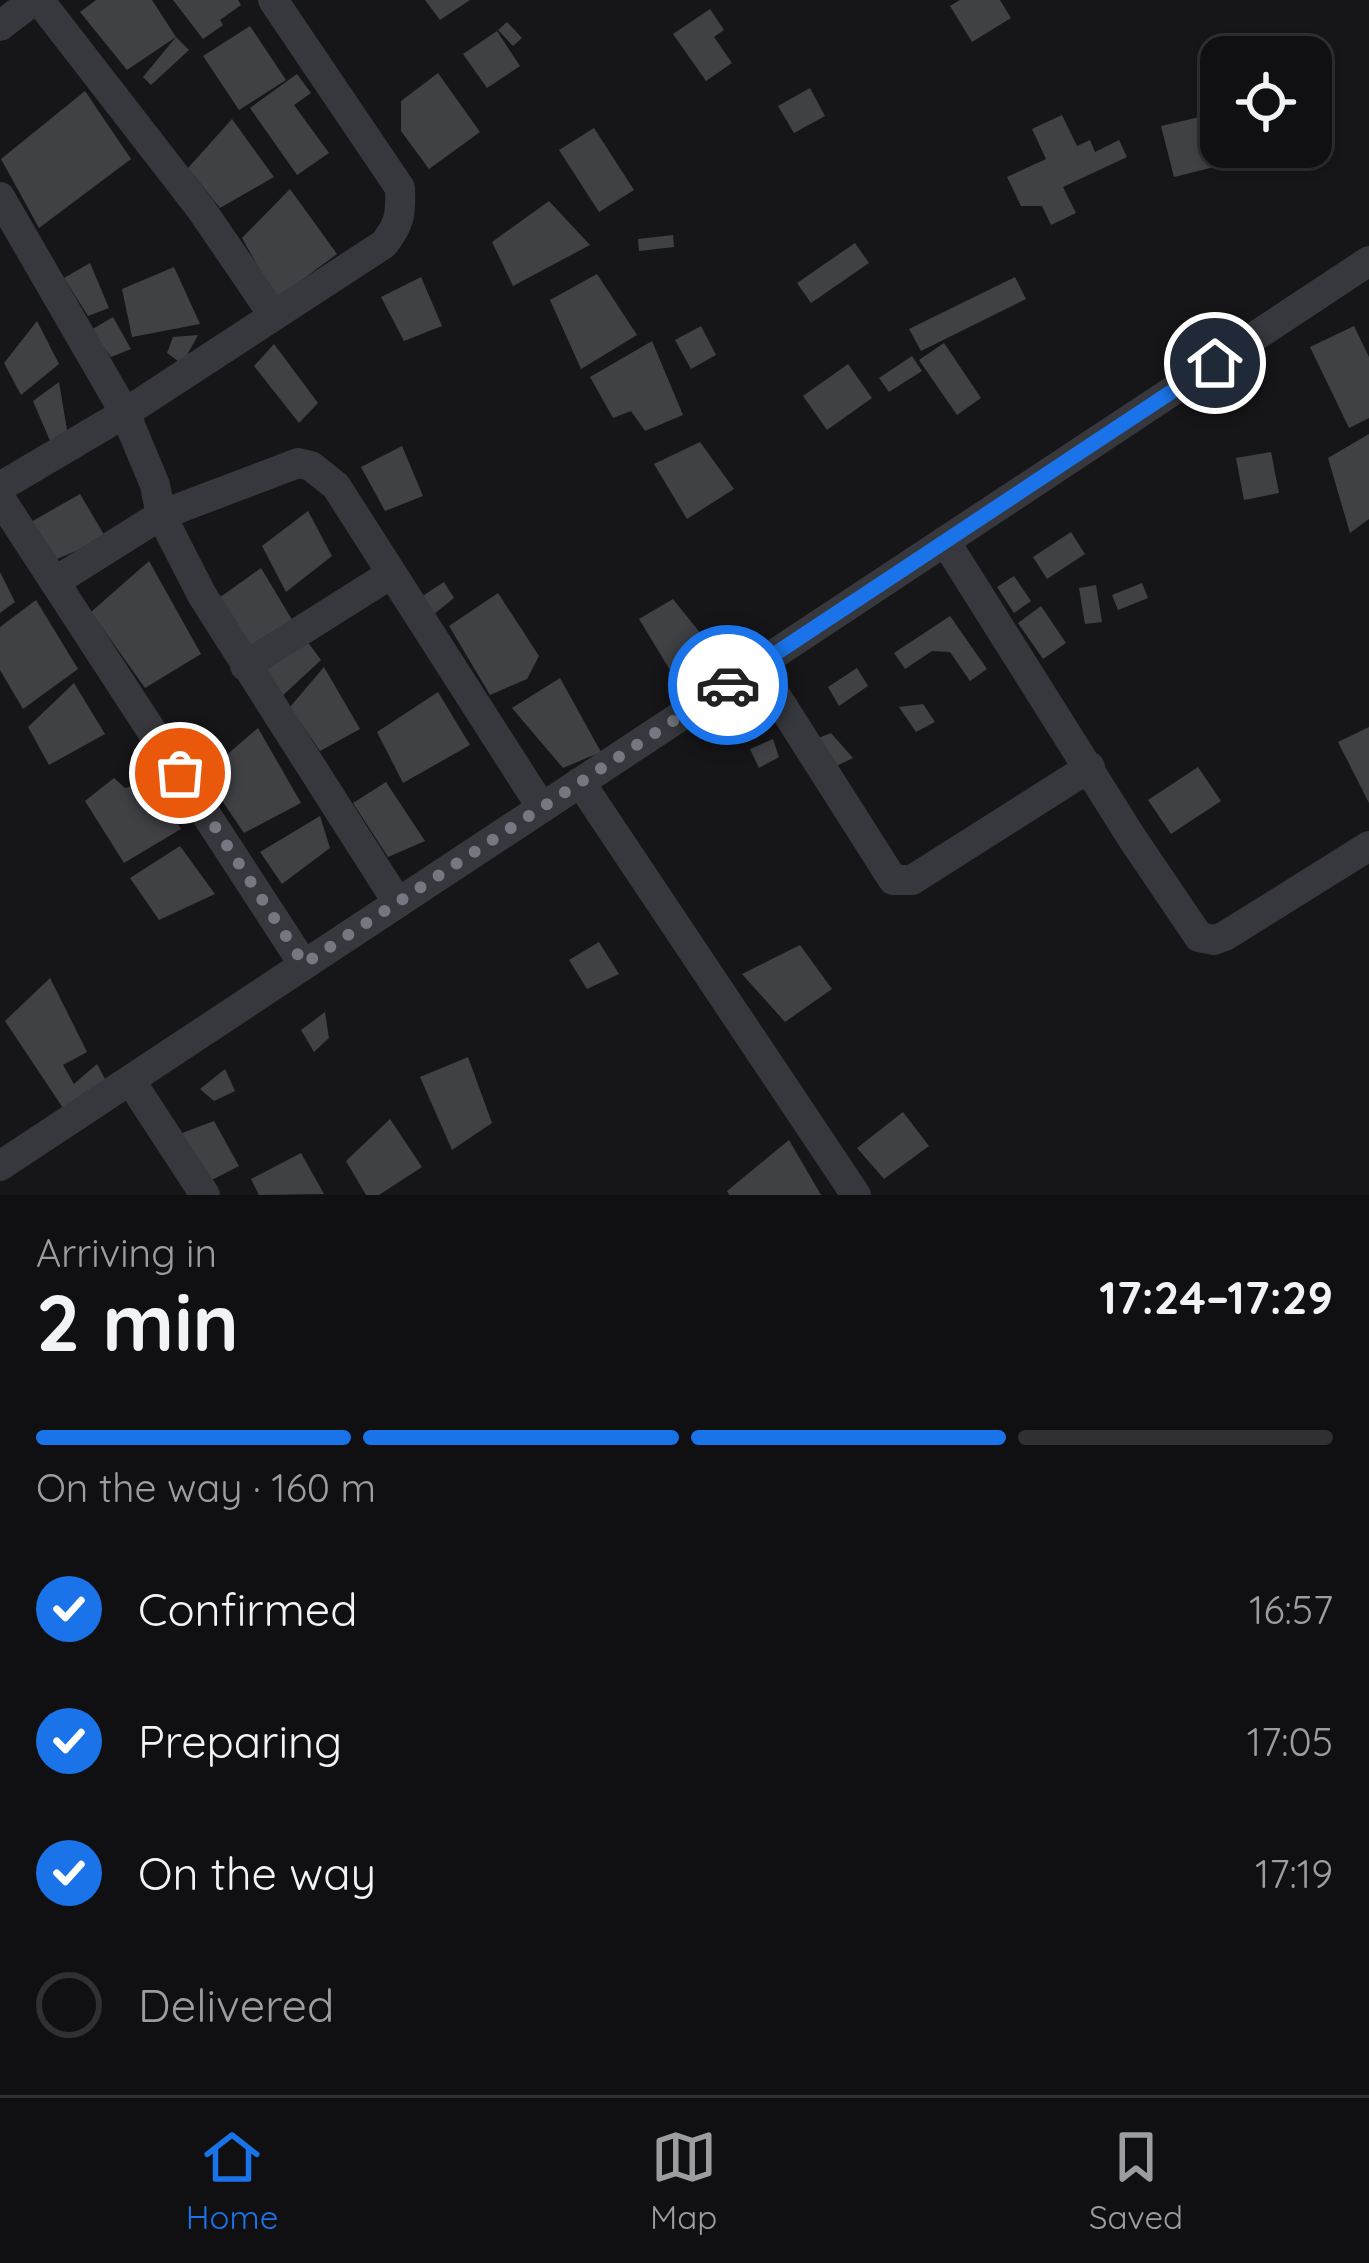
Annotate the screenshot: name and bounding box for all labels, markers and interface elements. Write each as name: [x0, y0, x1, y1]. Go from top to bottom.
map controls: [1200, 36, 1332, 168]
button: locate: [1200, 36, 1332, 168]
pin: [1164, 312, 1266, 414]
icon: home: [1182, 330, 1248, 396]
courier: [668, 625, 788, 745]
icon: car: [695, 652, 761, 718]
pin: [129, 722, 231, 824]
icon: bag: [147, 740, 213, 806]
text: Arriving in: [36, 1228, 217, 1277]
text: 17:24–17:29: [1099, 1269, 1333, 1325]
text: 2 min: [36, 1273, 239, 1371]
text: On the way · 160 m: [36, 1463, 376, 1512]
icon: check: [36, 1576, 102, 1642]
text: Confirmed: [138, 1581, 357, 1637]
text: 16:57: [1249, 1585, 1333, 1634]
icon: check: [36, 1708, 102, 1774]
text: Preparing: [138, 1713, 342, 1769]
text: 17:05: [1247, 1717, 1333, 1766]
icon: check: [36, 1840, 102, 1906]
text: On the way: [138, 1845, 376, 1901]
text: 17:19: [1255, 1849, 1333, 1898]
text: Delivered: [138, 1977, 334, 2033]
tab: Home: [186, 2124, 278, 2237]
tab: Map: [650, 2124, 717, 2237]
tab: Saved: [1089, 2124, 1183, 2237]

